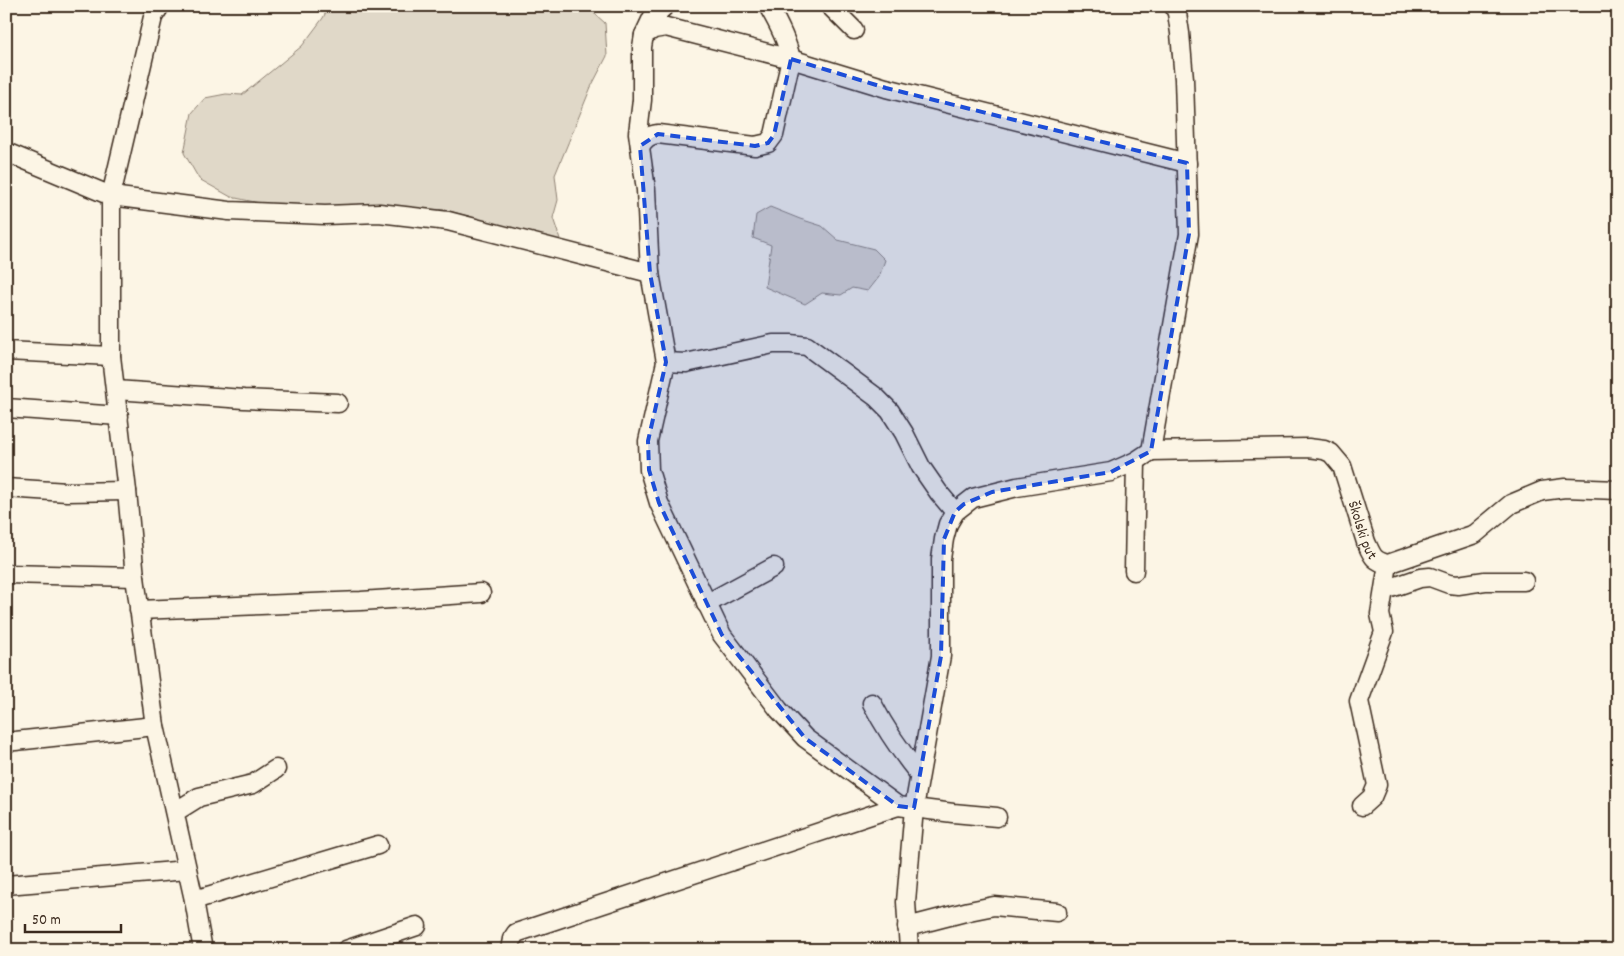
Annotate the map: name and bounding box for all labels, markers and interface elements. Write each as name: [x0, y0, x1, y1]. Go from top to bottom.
street label: Školski put: [1341, 499, 1382, 565]
scale bar: [25, 901, 121, 933]
text: 50 m: [32, 910, 61, 932]

